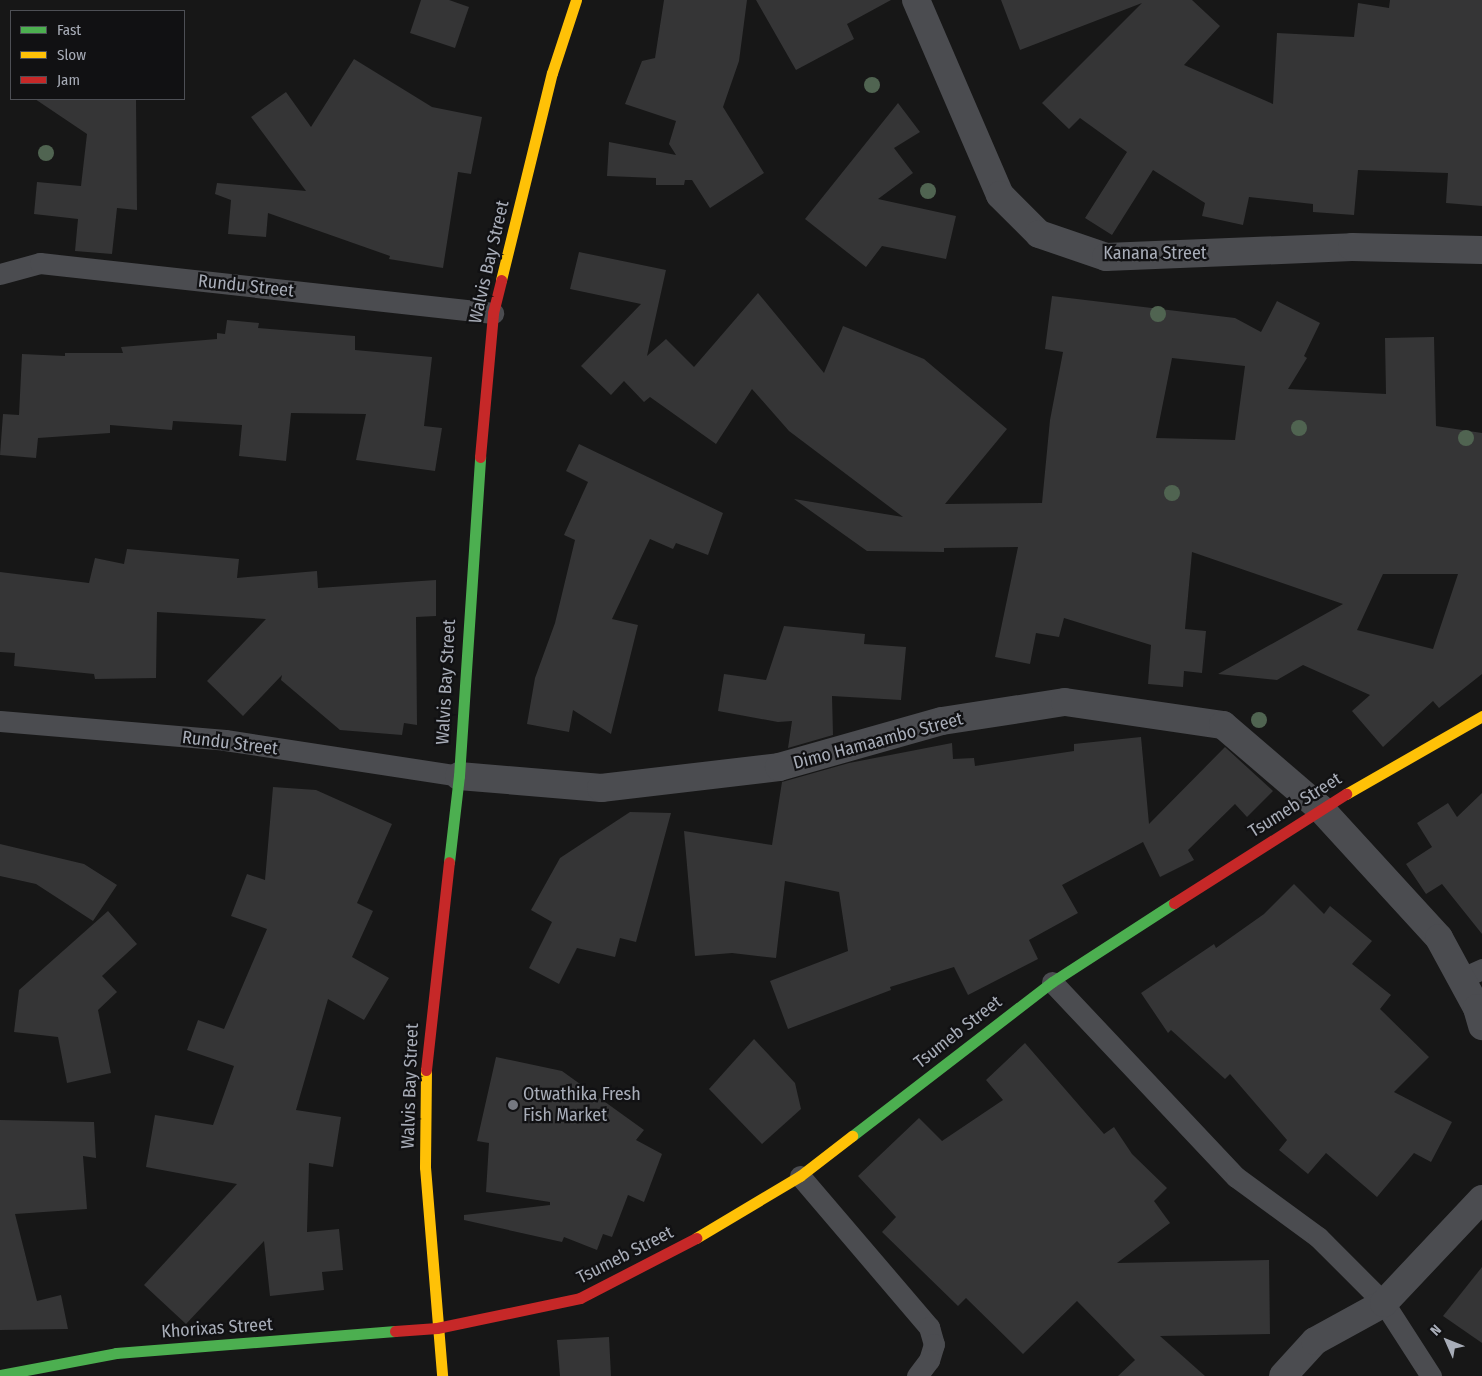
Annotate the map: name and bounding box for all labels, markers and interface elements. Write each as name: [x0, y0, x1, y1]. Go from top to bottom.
legend: [10, 10, 185, 100]
text: Fast: [57, 21, 81, 39]
text: Slow: [57, 46, 86, 64]
text: Jam: [57, 71, 80, 89]
street label: Walvis Bay Street: [464, 198, 514, 326]
street label: Kanana Street: [1103, 242, 1207, 264]
street label: Rundu Street: [197, 270, 295, 302]
street label: Walvis Bay Street: [432, 619, 460, 745]
street label: Dimo Hamaambo Street: [791, 708, 965, 774]
street label: Rundu Street: [181, 726, 279, 760]
street label: Tsumeb Street: [1245, 768, 1345, 842]
street label: Tsumeb Street: [910, 991, 1006, 1073]
street label: Walvis Bay Street: [397, 1023, 423, 1149]
place label: Otwathika Fresh Fish Market: [523, 1084, 641, 1126]
marker: Otwathika Fresh Fish Market: [507, 1099, 519, 1111]
street label: Tsumeb Street: [573, 1221, 677, 1289]
street label: Khorixas Street: [160, 1313, 274, 1343]
north arrow: [1422, 1316, 1472, 1366]
text: N: [1427, 1321, 1445, 1339]

